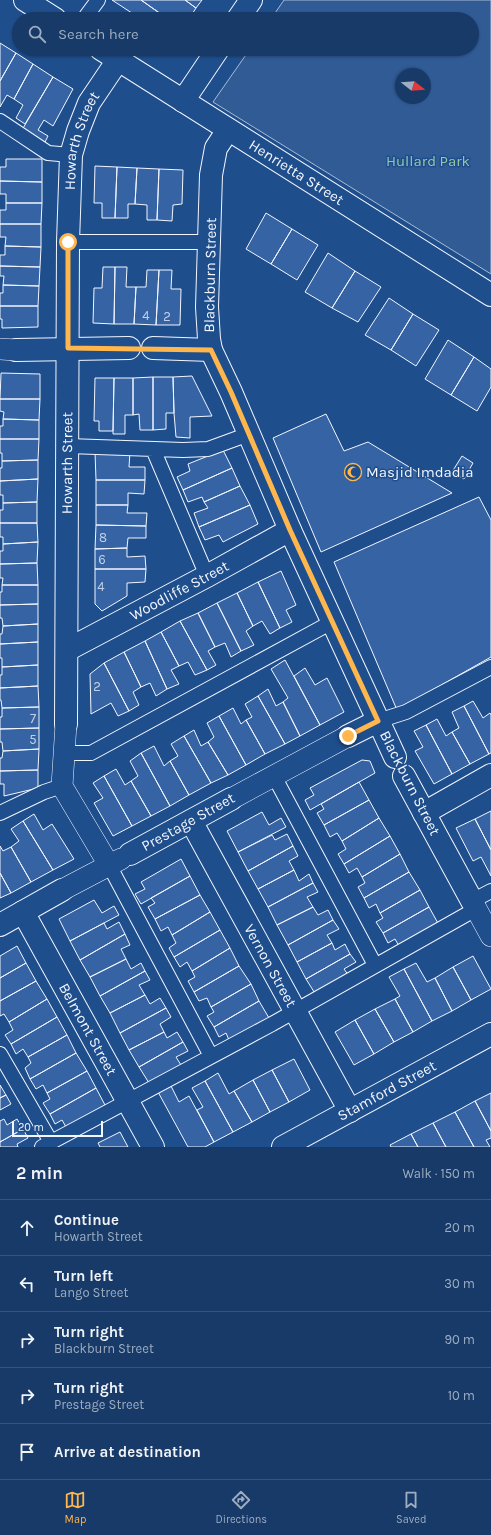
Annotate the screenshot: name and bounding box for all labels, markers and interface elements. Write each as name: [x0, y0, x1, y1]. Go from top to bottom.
search box: [12, 12, 479, 56]
icon: search: [26, 23, 48, 45]
text: Search here: [58, 25, 139, 43]
north arrow: [395, 68, 431, 104]
street label: Howarth Street: [61, 88, 103, 190]
street label: Henrietta Street: [246, 136, 347, 209]
park label: Hullard Park: [386, 152, 470, 170]
street label: Blackburn Street: [200, 217, 220, 333]
route start: [59, 233, 77, 251]
house number: 4: [142, 308, 150, 323]
house number: 2: [163, 309, 171, 324]
street label: Howarth Street: [58, 411, 76, 514]
mosque icon: Masjid Imdadia: [343, 462, 363, 482]
place label: Masjid Imdadia: [366, 463, 473, 481]
house number: 8: [99, 530, 107, 545]
house number: 6: [98, 552, 106, 567]
street label: Woodliffe Street: [127, 557, 232, 624]
house number: 4: [97, 579, 105, 594]
house number: 2: [93, 679, 101, 694]
house number: 7: [30, 711, 36, 726]
route end: [339, 727, 357, 745]
street label: Blackburn Street: [376, 728, 444, 839]
house number: 5: [29, 732, 37, 747]
street label: Prestage Street: [138, 789, 238, 855]
street label: Vernon Street: [240, 921, 301, 1011]
street label: Belmont Street: [55, 980, 121, 1079]
street label: Stamford Street: [334, 1056, 439, 1125]
scale bar: [12, 1119, 103, 1138]
text: 20 m: [18, 1121, 44, 1134]
text: 2 min: [16, 1163, 63, 1183]
text: Walk · 150 m: [403, 1166, 475, 1181]
text: Continue: [54, 1211, 119, 1229]
icon: ahead: [16, 1217, 38, 1239]
text: 20 m: [445, 1220, 475, 1235]
text: Howarth Street: [54, 1229, 143, 1244]
text: Turn left: [54, 1267, 113, 1285]
icon: left: [16, 1273, 38, 1295]
text: 30 m: [444, 1276, 475, 1291]
text: Lango Street: [54, 1285, 128, 1300]
text: Turn right: [54, 1323, 124, 1341]
icon: right: [16, 1329, 38, 1351]
text: 90 m: [444, 1332, 475, 1347]
text: Blackburn Street: [54, 1341, 154, 1356]
text: Turn right: [54, 1379, 124, 1397]
icon: right: [16, 1385, 38, 1407]
text: 10 m: [448, 1388, 475, 1403]
text: Prestage Street: [54, 1397, 144, 1412]
icon: arrive: [16, 1441, 38, 1463]
text: Arrive at destination: [54, 1443, 201, 1461]
tab: Map: [64, 1489, 86, 1526]
tab: Directions: [215, 1489, 267, 1526]
tab: Saved: [396, 1489, 427, 1526]

